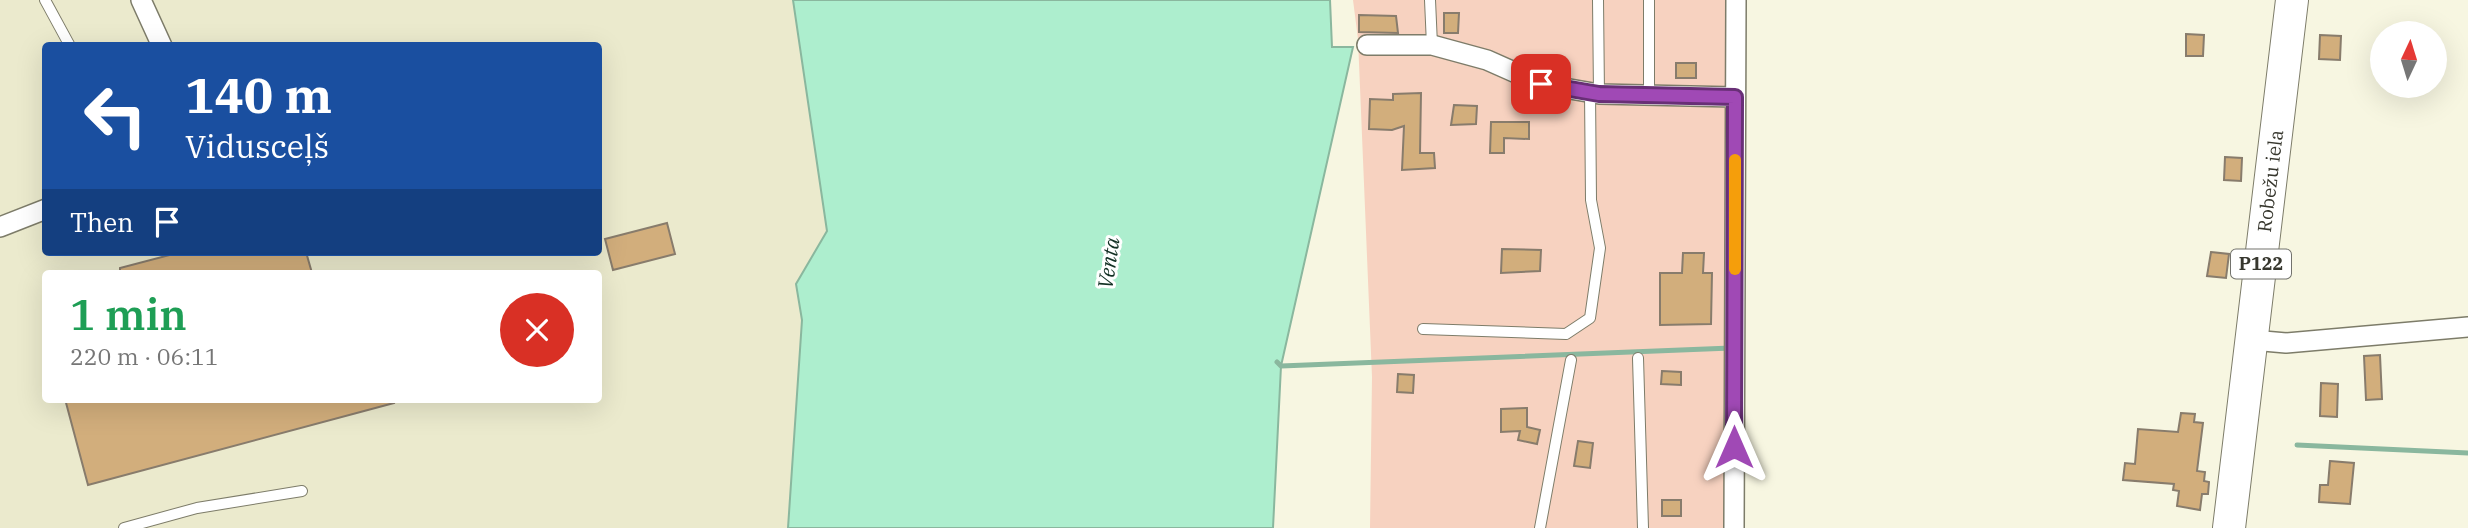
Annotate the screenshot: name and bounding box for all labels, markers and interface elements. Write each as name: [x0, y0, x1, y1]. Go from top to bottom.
north arrow: [2370, 21, 2446, 98]
map controls: [2370, 21, 2447, 98]
pin: [1511, 54, 1571, 114]
text: 140 m: [185, 63, 332, 126]
icon: arrive: [1522, 65, 1560, 103]
icon: left: [70, 70, 161, 161]
text: Vidusceļš: [185, 125, 329, 167]
street label: Robežu iela: [2252, 128, 2288, 234]
icon: arrive: [148, 203, 186, 241]
text: Then: [70, 205, 134, 239]
water label: Venta: [1091, 235, 1126, 290]
road number: P122: [2231, 250, 2291, 278]
text: 1 min: [70, 287, 187, 342]
button: close: [500, 293, 574, 367]
text: 220 m · 06:11: [70, 341, 219, 371]
position arrow: [1697, 410, 1771, 484]

